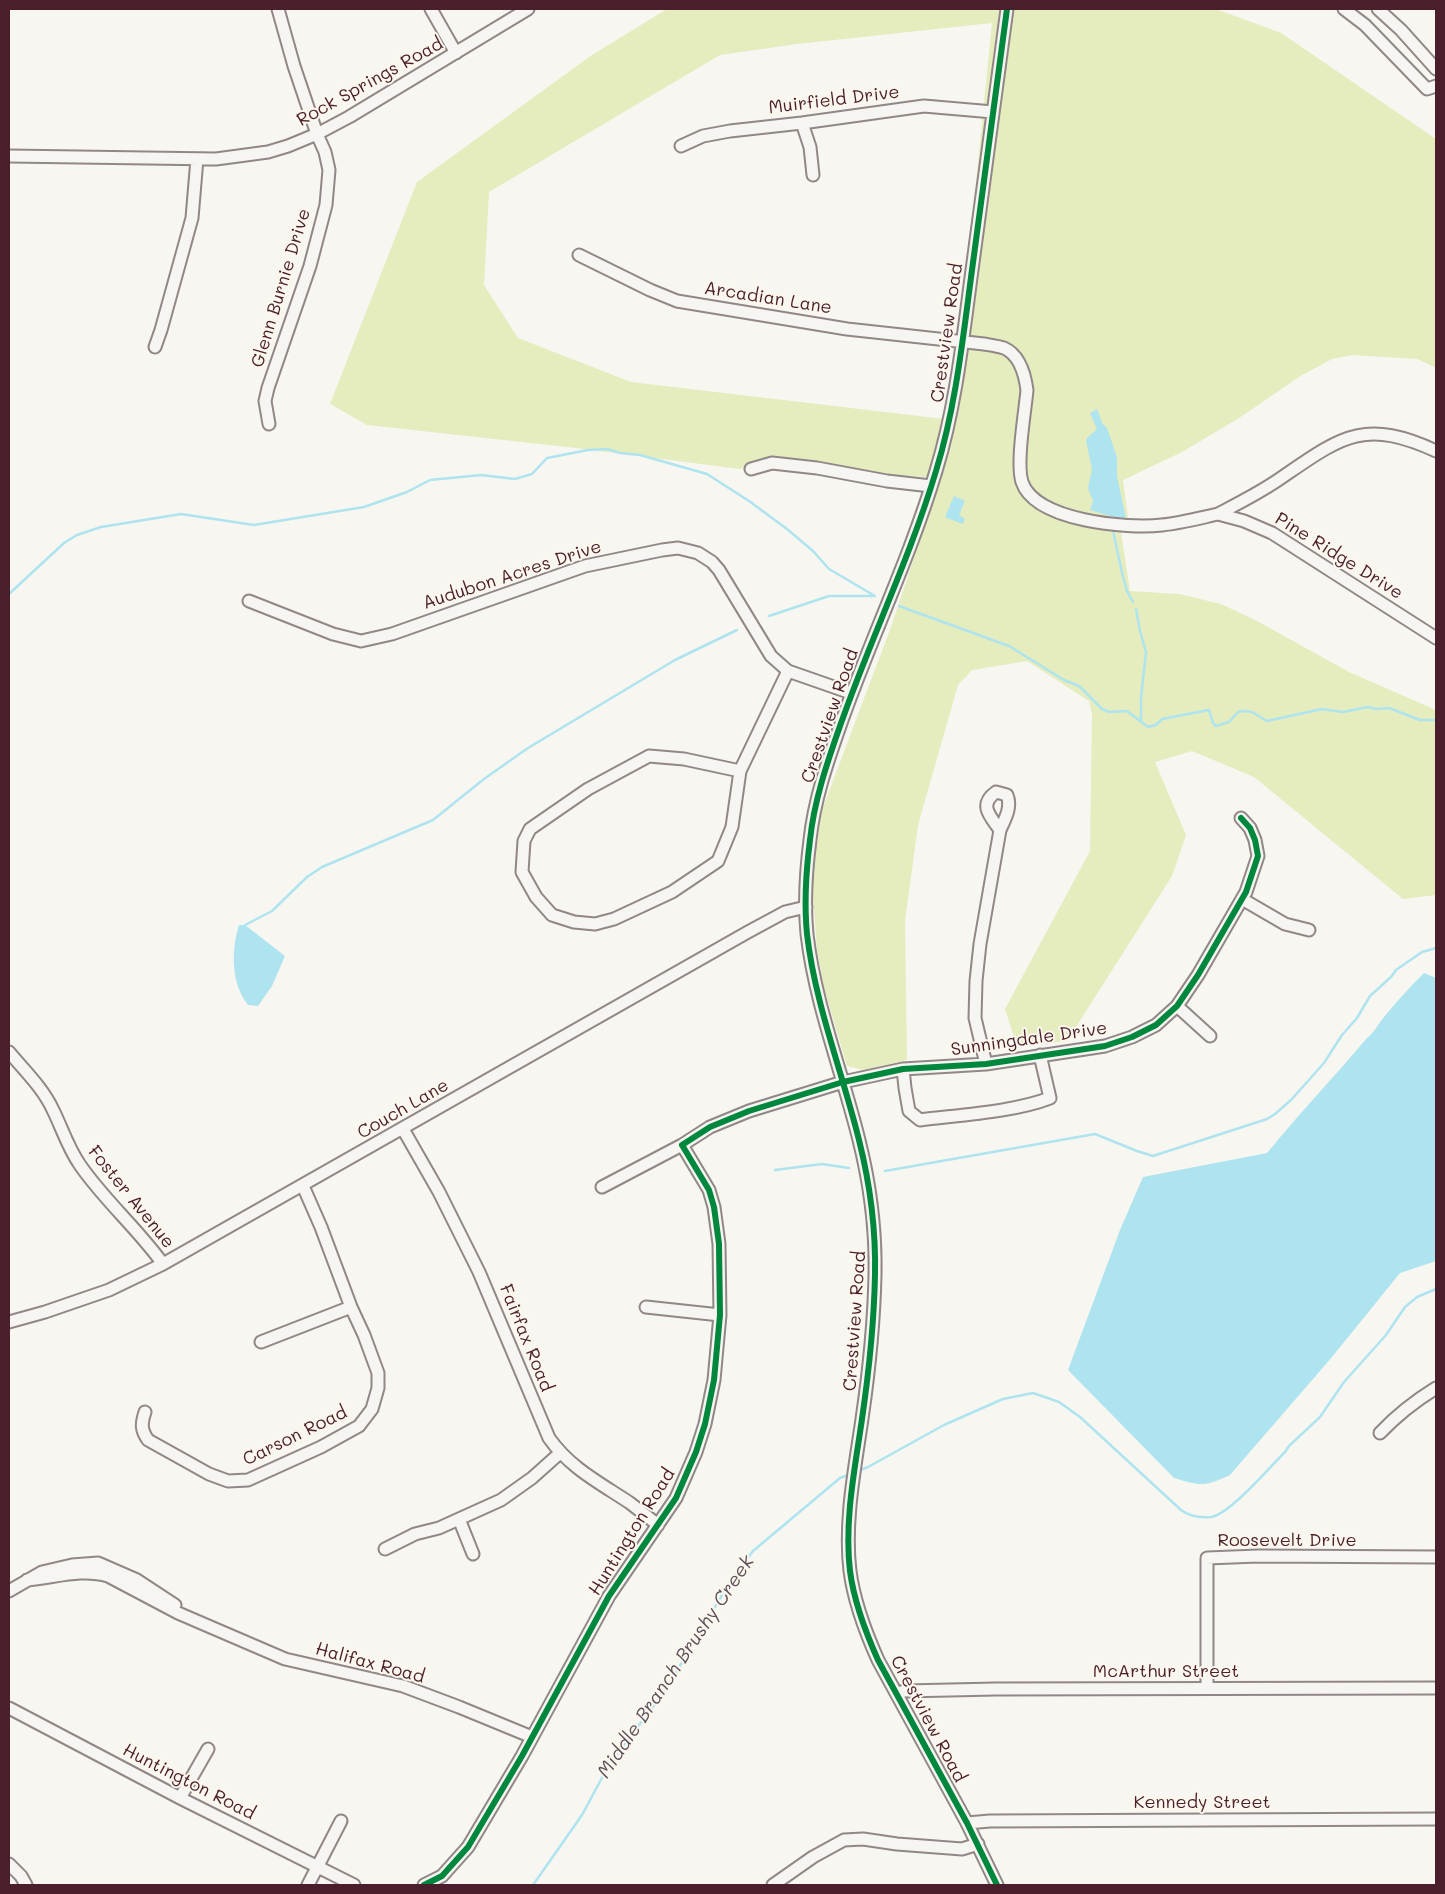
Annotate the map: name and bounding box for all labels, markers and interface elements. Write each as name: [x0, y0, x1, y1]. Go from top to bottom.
street label: Rock Springs Road: [293, 33, 447, 131]
street label: Muirfield Drive: [767, 81, 901, 119]
street label: Glenn Burnie Drive: [247, 206, 315, 370]
street label: Crestview Road: [927, 262, 967, 404]
street label: Arcadian Lane: [703, 277, 833, 319]
street label: Pine Ridge Drive: [1271, 508, 1407, 604]
street label: Audubon Acres Drive: [420, 536, 604, 614]
street label: Crestview Road: [797, 646, 863, 786]
street label: Sunningdale Drive: [950, 1017, 1108, 1061]
street label: Couch Lane: [354, 1074, 452, 1144]
street label: Foster Avenue: [83, 1141, 179, 1253]
street label: Crestview Road: [839, 1250, 871, 1392]
street label: Fairfax Road: [495, 1281, 557, 1395]
street label: Carson Road: [239, 1402, 351, 1470]
street label: Huntington Road: [584, 1465, 680, 1599]
street label: Roosevelt Drive: [1217, 1529, 1357, 1551]
water label: Middle Branch Brushy Creek: [593, 1551, 759, 1783]
street label: Halifax Road: [313, 1638, 427, 1688]
street label: Crestview Road: [885, 1652, 971, 1786]
street label: McArthur Street: [1093, 1660, 1239, 1682]
street label: Huntington Road: [119, 1739, 259, 1825]
street label: Kennedy Street: [1133, 1791, 1271, 1813]

